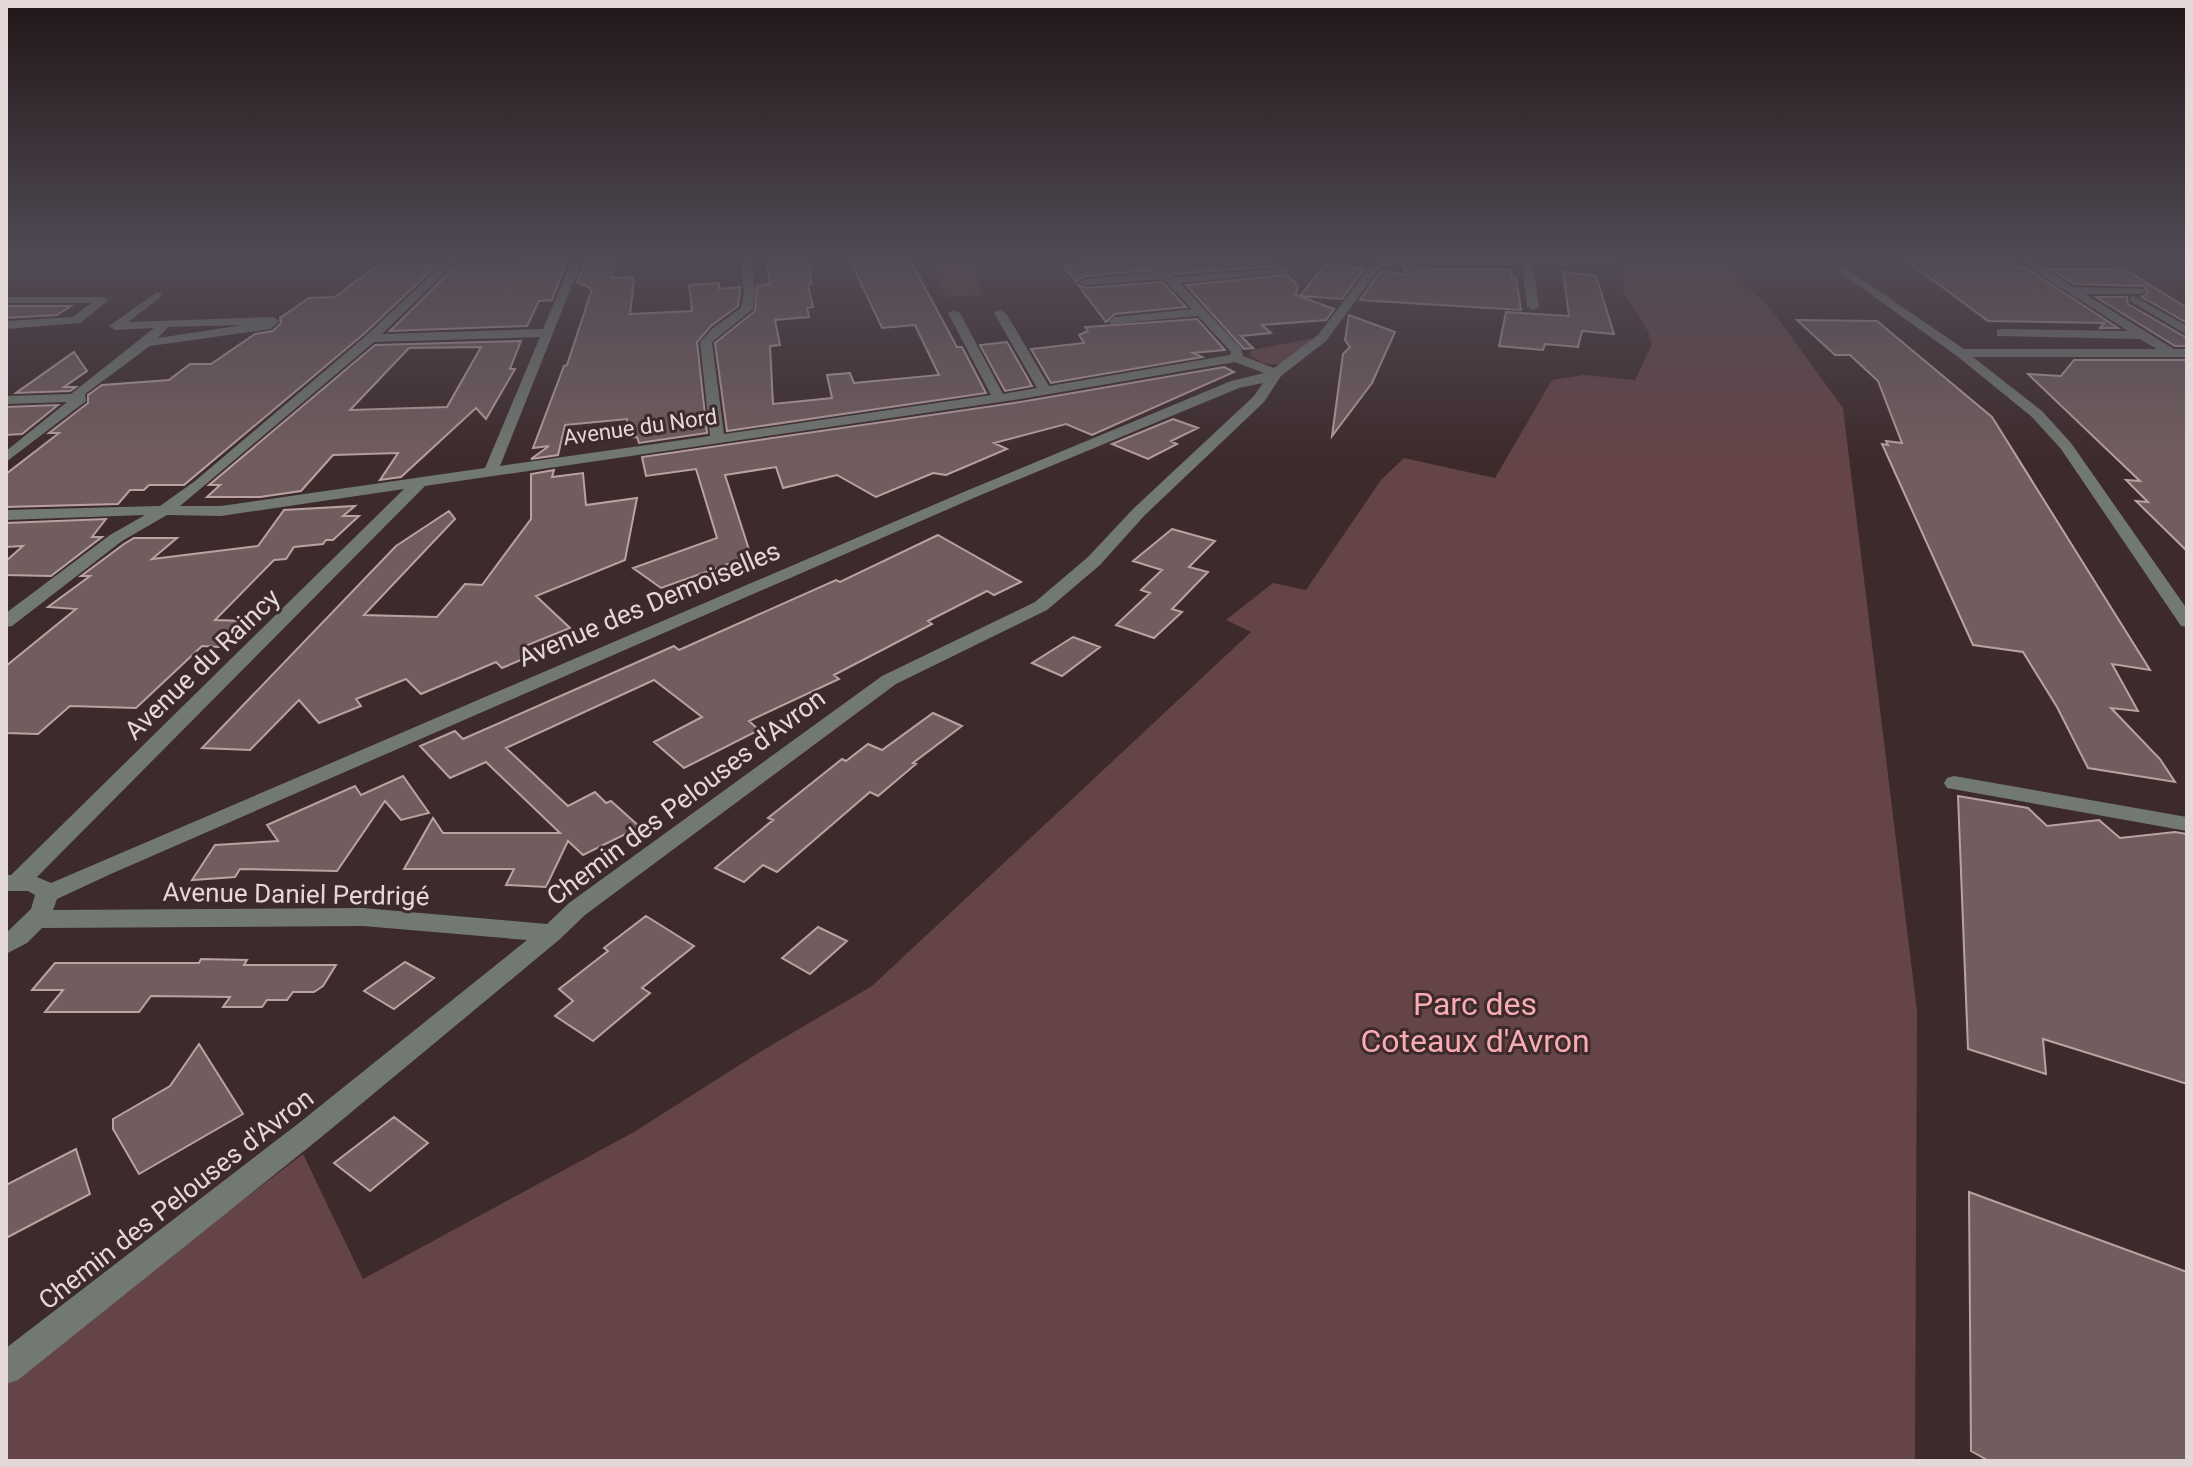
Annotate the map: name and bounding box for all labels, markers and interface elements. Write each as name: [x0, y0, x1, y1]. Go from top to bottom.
street label: Avenue du Nord: [561, 404, 719, 450]
street label: Avenue des Demoiselles: [514, 535, 784, 673]
street label: Avenue du Raincy: [118, 582, 286, 746]
street label: Chemin des Pelouses d'Avron: [541, 683, 831, 911]
street label: Avenue Daniel Perdrigé: [162, 877, 430, 911]
park label: Parc des Coteaux d'Avron: [1360, 985, 1590, 1060]
street label: Chemin des Pelouses d'Avron: [33, 1082, 319, 1316]

